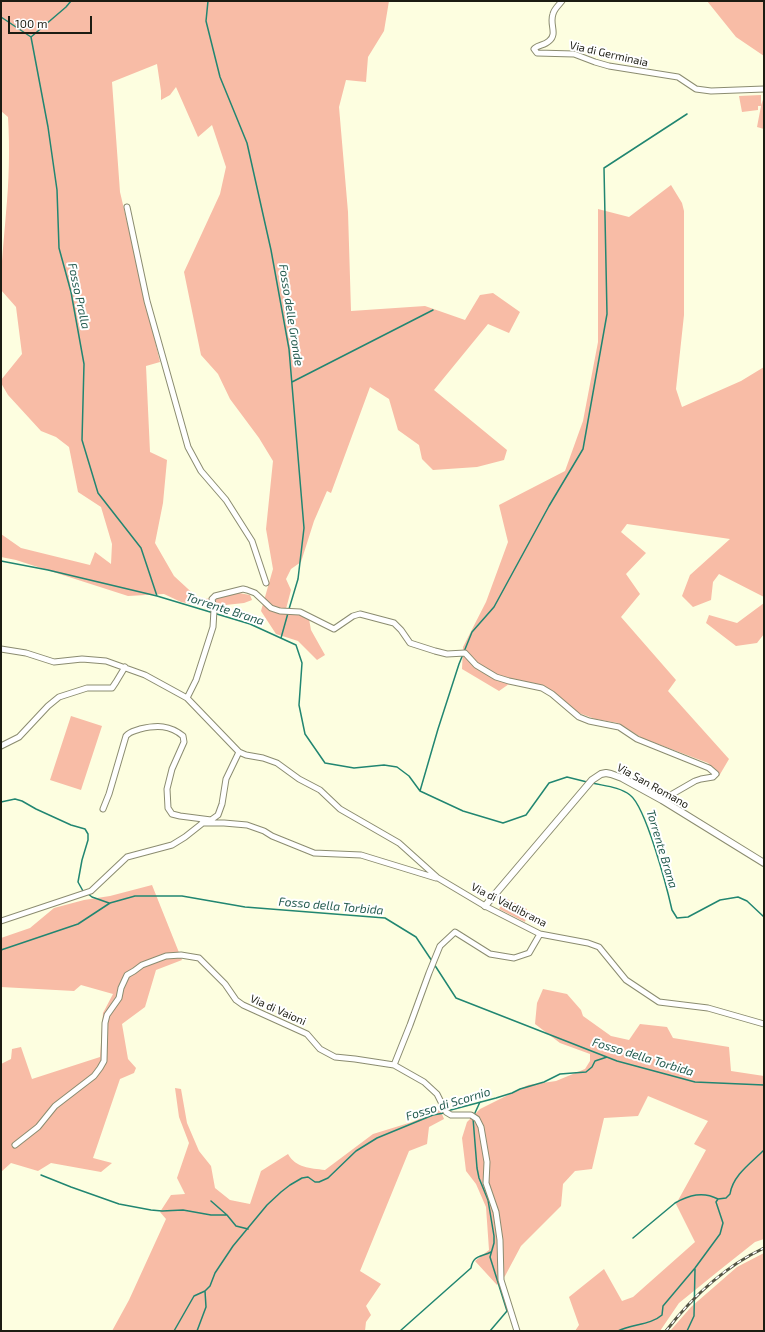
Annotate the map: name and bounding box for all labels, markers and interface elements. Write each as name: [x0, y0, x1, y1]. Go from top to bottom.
scale bar: [10, 8, 94, 34]
text: 100 m: [15, 16, 47, 30]
street label: Via di Germinaia: [568, 39, 650, 69]
water label: Fosso Pralla: [65, 262, 93, 330]
water label: Fosso delle Gronde: [276, 263, 306, 367]
water label: Torrente Brana: [184, 590, 266, 628]
street label: Via San Romano: [615, 761, 691, 811]
water label: Torrente Brana: [643, 808, 681, 890]
street label: Via di Valdibrana: [469, 880, 549, 930]
water label: Fosso della Torbida: [278, 894, 384, 918]
street label: Via di Vaioni: [248, 992, 308, 1028]
water label: Fosso della Torbida: [591, 1035, 695, 1079]
water label: Fosso di Scornio: [404, 1084, 492, 1124]

